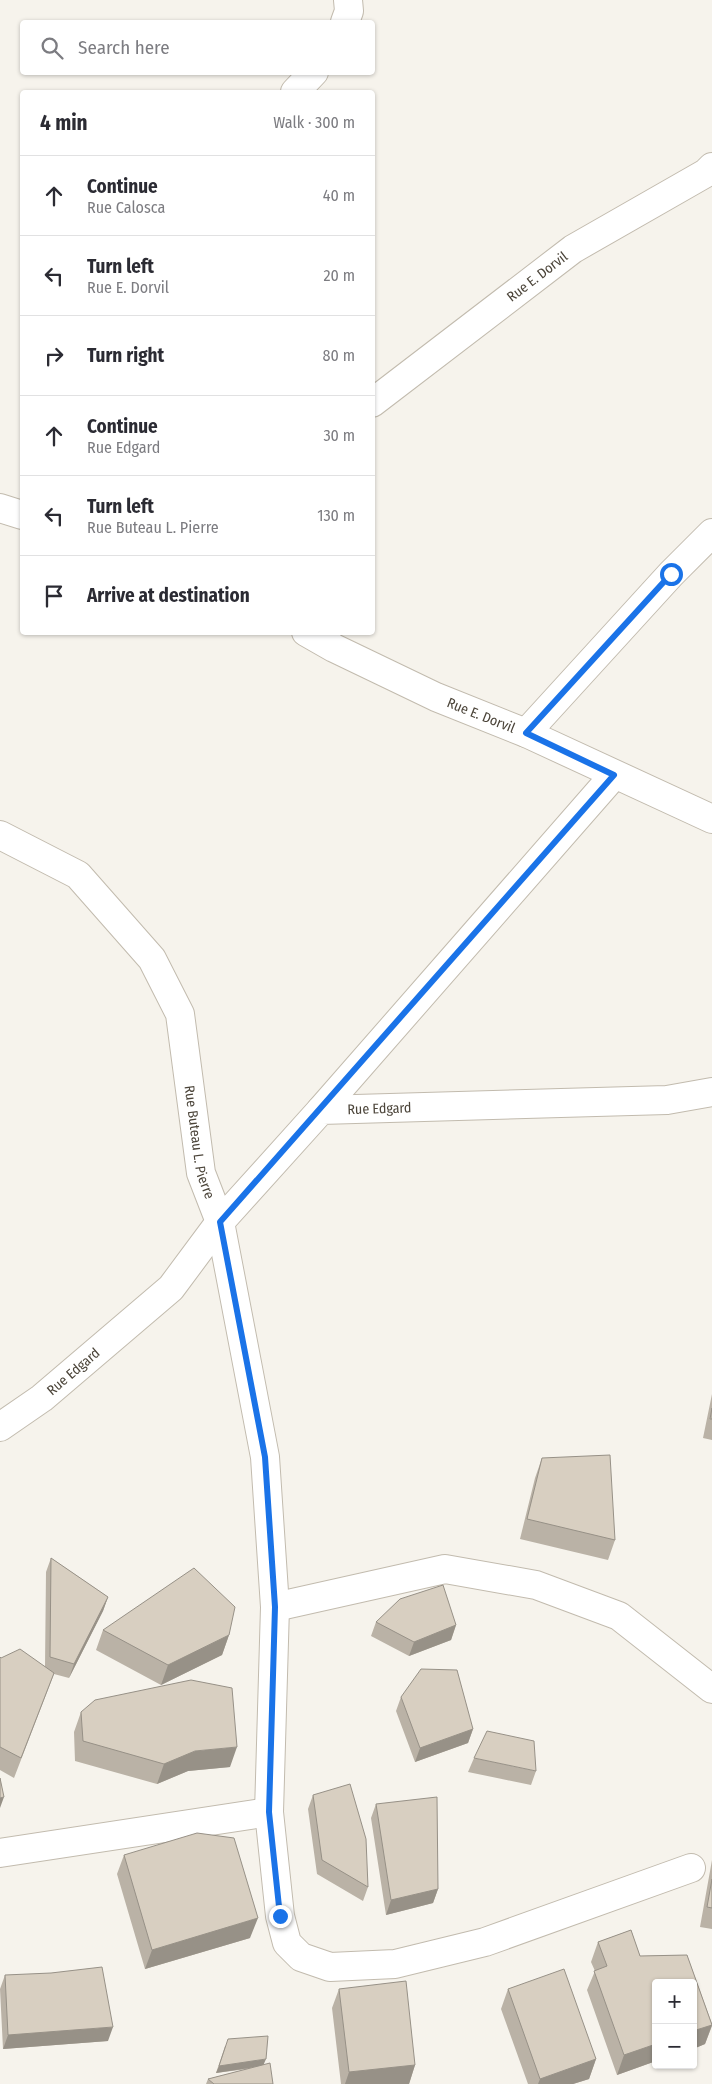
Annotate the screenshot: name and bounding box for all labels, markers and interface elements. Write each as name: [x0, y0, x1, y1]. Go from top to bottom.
search box: [20, 20, 375, 75]
icon: search: [38, 34, 66, 62]
text: Search here: [78, 36, 170, 59]
text: 4 min: [40, 110, 88, 136]
text: Walk · 300 m: [273, 113, 355, 132]
text: Continue: [87, 175, 158, 198]
icon: ahead: [40, 182, 68, 210]
text: 40 m: [323, 186, 355, 205]
text: Rue Calosca: [87, 198, 165, 217]
street label: Rue E. Dorvil: [503, 248, 571, 305]
text: Turn left: [87, 255, 154, 278]
icon: left: [40, 262, 68, 290]
text: 20 m: [324, 266, 355, 285]
text: Rue E. Dorvil: [87, 278, 169, 297]
icon: right: [40, 342, 68, 370]
text: Turn right: [87, 344, 164, 367]
text: 80 m: [323, 346, 355, 365]
text: Continue: [87, 415, 158, 438]
icon: ahead: [40, 422, 68, 450]
text: 30 m: [323, 426, 355, 445]
text: Rue Edgard: [87, 438, 160, 457]
text: Turn left: [87, 495, 154, 518]
icon: left: [40, 502, 68, 530]
text: 130 m: [317, 506, 355, 525]
text: Rue Buteau L. Pierre: [87, 518, 219, 537]
route start: [660, 563, 683, 586]
icon: arrive: [40, 582, 68, 610]
text: Arrive at destination: [87, 584, 250, 607]
street label: Rue E. Dorvil: [445, 694, 518, 736]
street label: Rue Buteau L. Pierre: [181, 1084, 219, 1201]
street label: Rue Edgard: [347, 1099, 412, 1118]
street label: Rue Edgard: [43, 1344, 103, 1399]
route end: [269, 1905, 292, 1928]
map controls: [652, 1979, 697, 2069]
button: +: [652, 1979, 697, 2024]
button: −: [652, 2024, 697, 2069]

